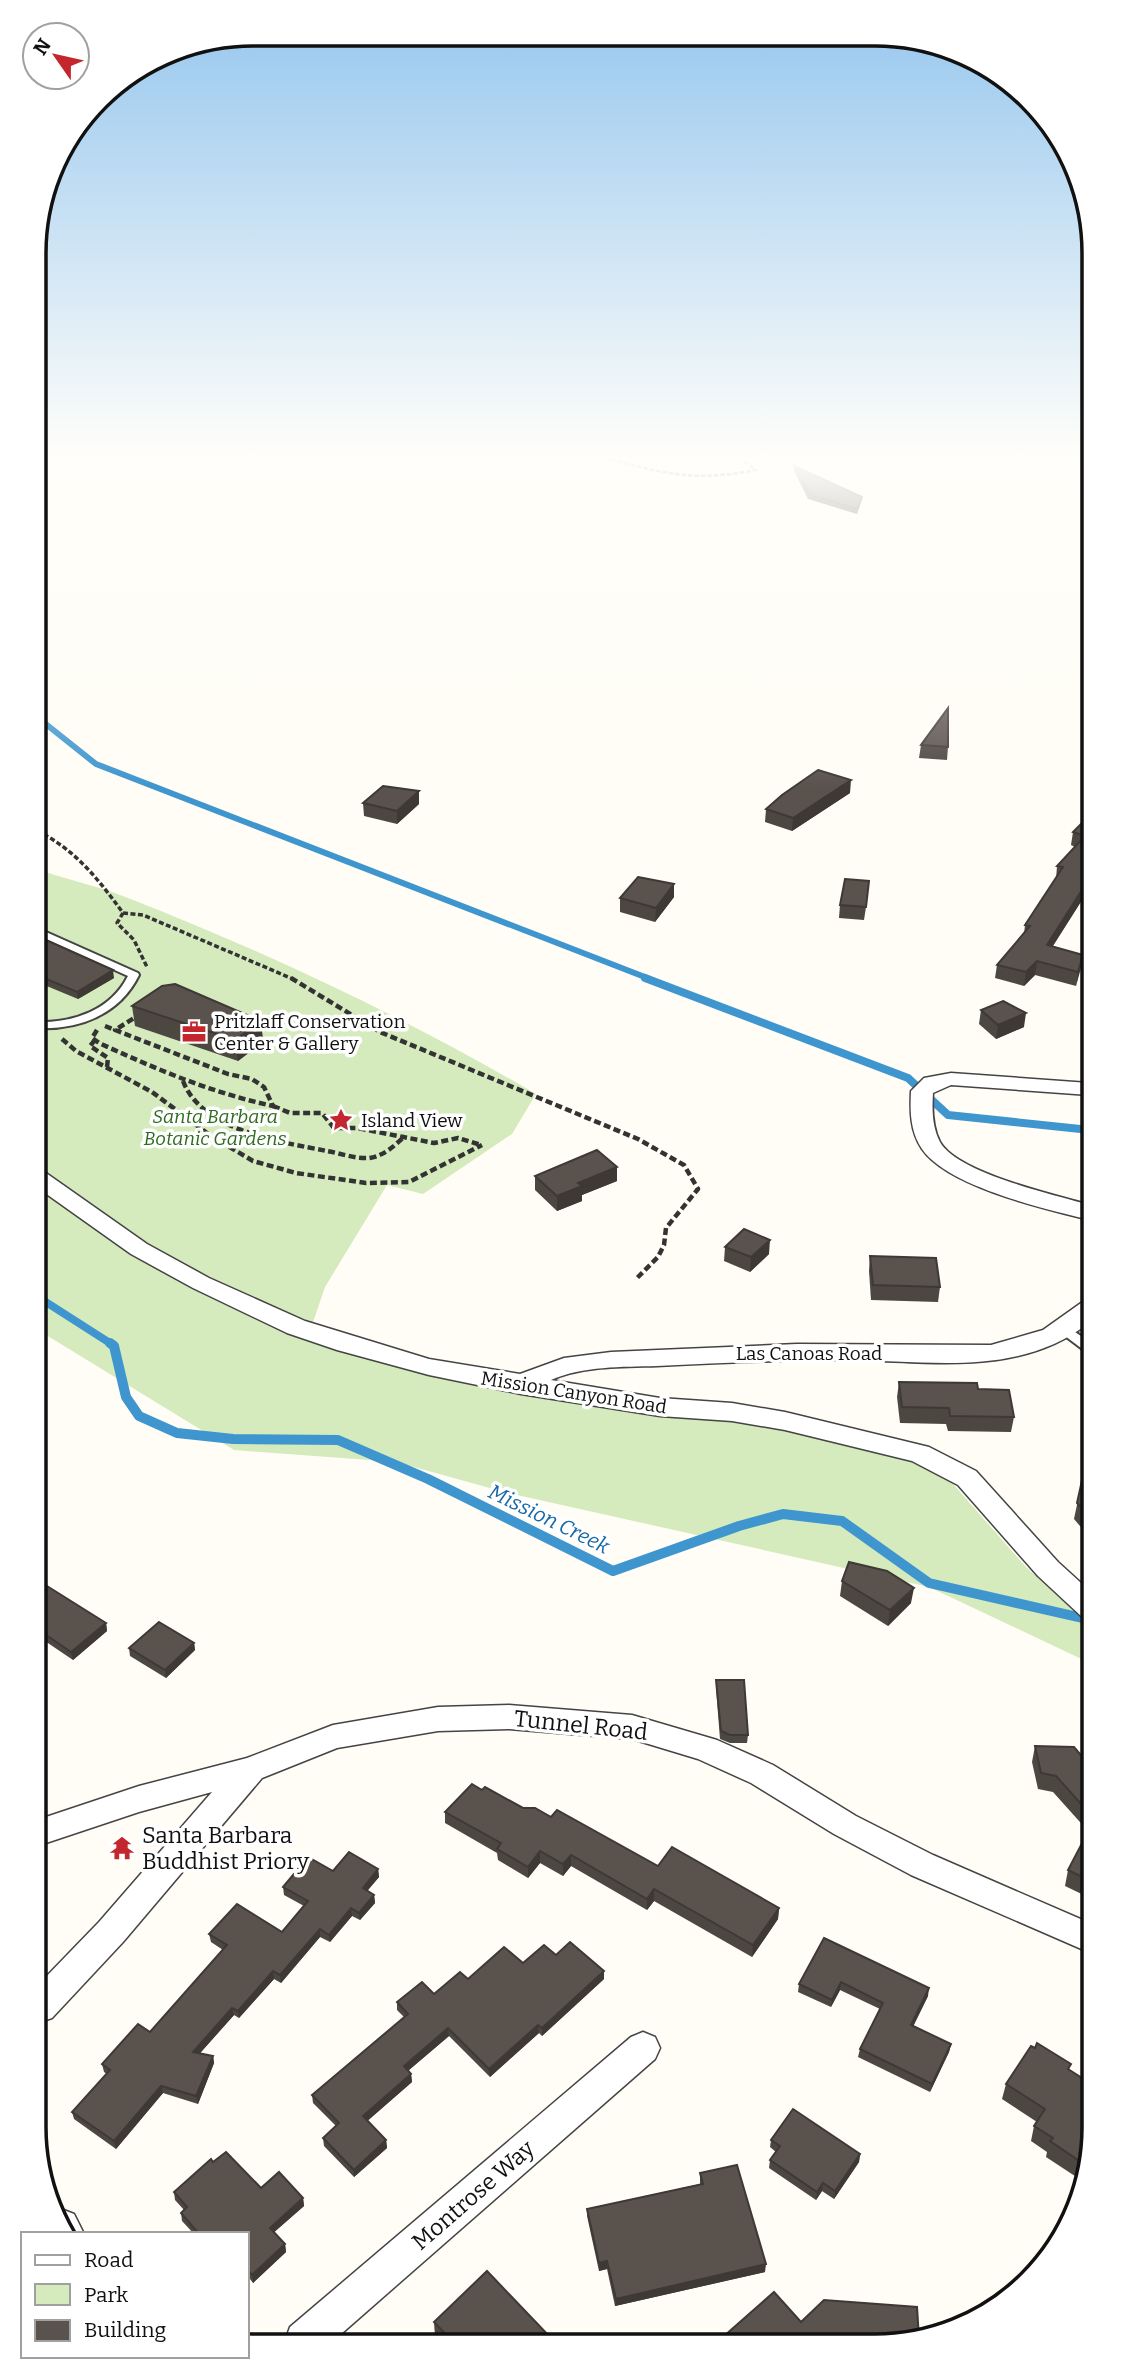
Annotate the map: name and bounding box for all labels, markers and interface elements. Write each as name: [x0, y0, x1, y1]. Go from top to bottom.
north arrow: [21, 21, 91, 91]
text: N: [29, 34, 56, 59]
place label: Pritzlaff Conservation Center & Gallery: [214, 1010, 405, 1055]
office icon: Pritzlaff Conservation Center & Gallery: [180, 1018, 208, 1046]
park label: Santa Barbara Botanic Gardens: [144, 1105, 286, 1150]
place icon: Island View: [327, 1106, 355, 1134]
place label: Island View: [361, 1109, 463, 1132]
street label: Las Canoas Road: [736, 1342, 882, 1365]
street label: Mission Canyon Road: [479, 1366, 669, 1419]
water label: Mission Creek: [484, 1478, 614, 1560]
street label: Tunnel Road: [513, 1704, 650, 1746]
place label: Santa Barbara Buddhist Priory: [142, 1821, 310, 1875]
temple icon: Santa Barbara Buddhist Priory: [108, 1834, 136, 1862]
street label: Montrose Way: [406, 2134, 541, 2256]
legend: [21, 2232, 248, 2358]
text: Road: [84, 2247, 133, 2273]
text: Park: [84, 2282, 128, 2308]
text: Building: [84, 2317, 167, 2343]

